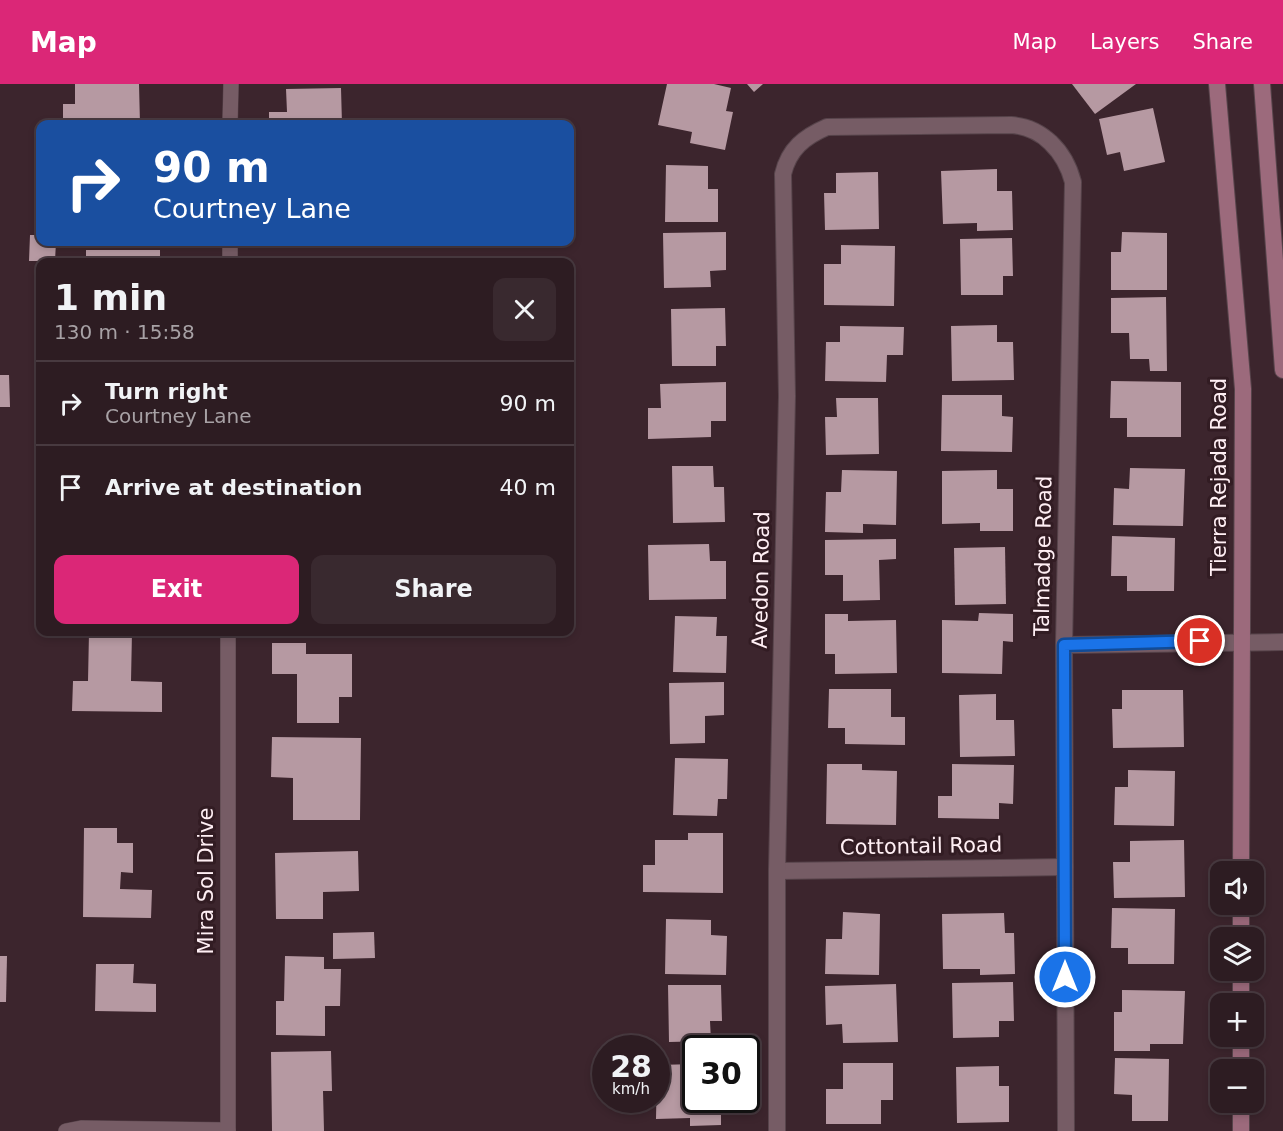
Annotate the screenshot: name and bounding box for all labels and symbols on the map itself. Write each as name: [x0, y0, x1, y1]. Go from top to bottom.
street label: Tierra Rejada Road: [1207, 378, 1231, 577]
street label: Talmadge Road: [1030, 476, 1056, 637]
street label: Avedon Road: [748, 511, 774, 649]
pin: [1174, 615, 1225, 666]
street label: Mira Sol Drive: [194, 808, 218, 954]
street label: Cottontail Road: [840, 833, 1002, 859]
position arrow: [1033, 945, 1097, 1009]
speed limit sign: 30: [682, 1035, 760, 1113]

